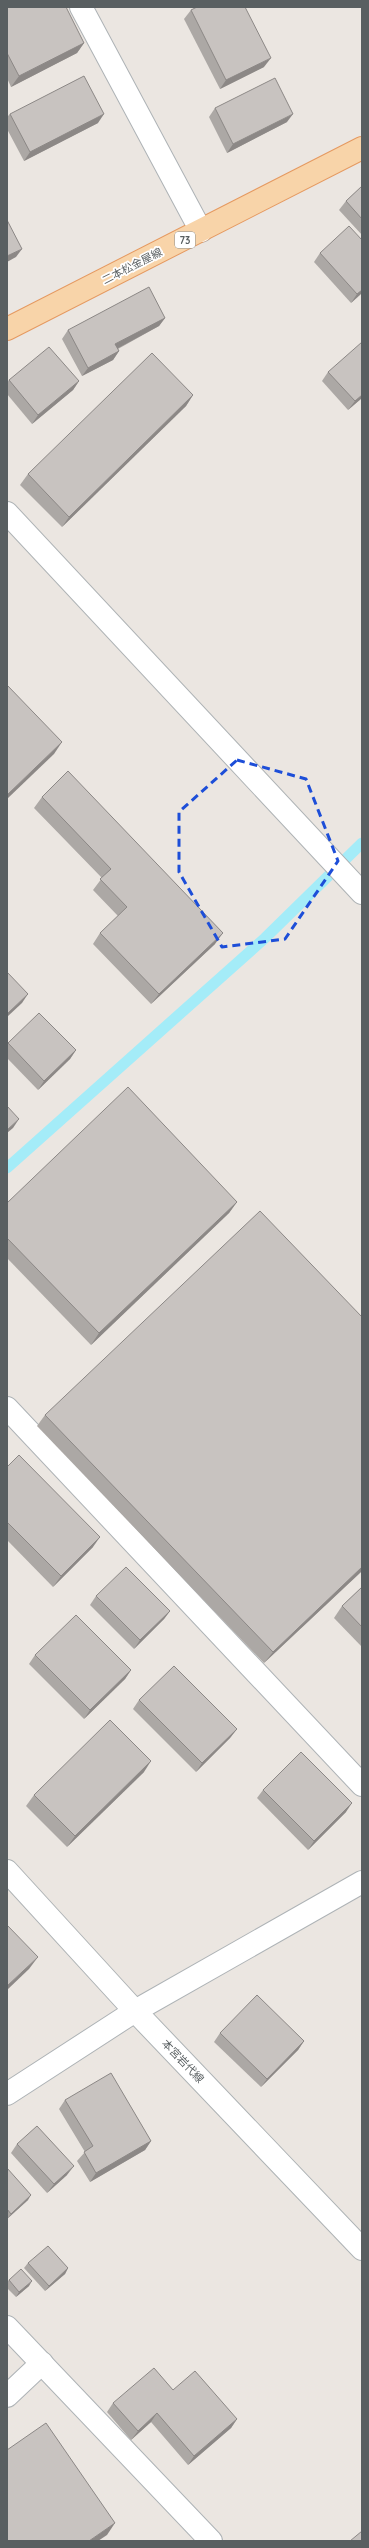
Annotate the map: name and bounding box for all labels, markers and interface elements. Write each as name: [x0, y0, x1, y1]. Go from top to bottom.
road number: 73: [175, 232, 195, 248]
street label: 二本松金屋線: [99, 245, 165, 287]
street label: 本宮岩代線: [159, 2036, 207, 2086]

